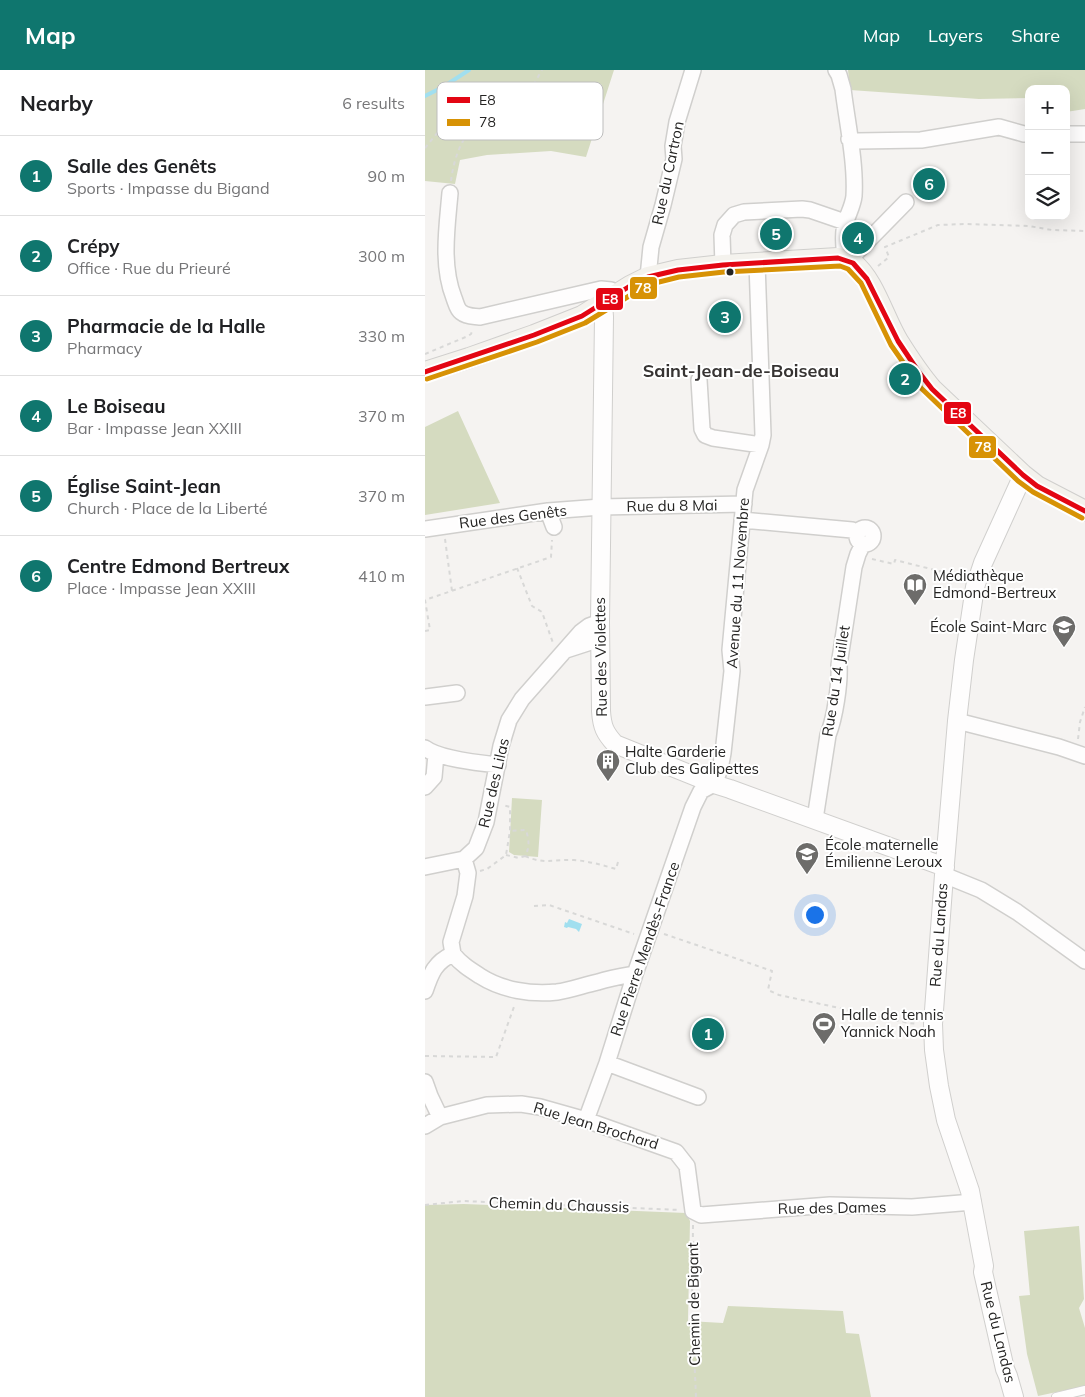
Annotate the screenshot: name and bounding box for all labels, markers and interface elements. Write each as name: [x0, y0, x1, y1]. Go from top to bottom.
text: Map: [25, 20, 76, 50]
text: Map: [863, 24, 900, 47]
text: Layers: [928, 24, 983, 47]
text: Share: [1011, 24, 1060, 47]
legend: [437, 82, 603, 140]
map controls: [1025, 85, 1070, 220]
button: +: [1025, 85, 1070, 130]
text: Nearby: [20, 90, 93, 116]
text: E8: [479, 91, 496, 109]
text: 6 results: [342, 93, 405, 113]
text: 78: [479, 113, 496, 131]
street label: Rue du Cartron: [647, 119, 688, 226]
button: −: [1025, 130, 1070, 175]
text: Salle des Genêts: [67, 154, 217, 178]
pin: 6: [913, 165, 945, 203]
text: 1: [31, 166, 41, 186]
text: 90 m: [368, 166, 405, 186]
button: layers: [1025, 175, 1070, 220]
text: Sports · Impasse du Bigand: [67, 178, 270, 198]
pin: 5: [760, 215, 792, 253]
pin: 4: [842, 219, 874, 257]
text: Crépy: [67, 234, 120, 258]
text: 2: [31, 246, 41, 266]
text: 300 m: [358, 246, 405, 266]
text: Office · Rue du Prieuré: [67, 258, 231, 278]
unlabelled marker: [725, 267, 735, 277]
line badge: 78: [629, 276, 658, 300]
text: 78: [635, 279, 651, 297]
line badge: E8: [595, 287, 624, 311]
text: E8: [602, 290, 618, 308]
pin: 3: [709, 298, 741, 336]
text: Pharmacie de la Halle: [67, 314, 266, 338]
text: 3: [31, 326, 41, 346]
text: 330 m: [358, 326, 405, 346]
text: Pharmacy: [67, 338, 142, 358]
district label: Saint-Jean-de-Boiseau: [643, 359, 839, 382]
pin: 2: [889, 360, 921, 398]
text: Le Boiseau: [67, 394, 166, 418]
line badge: E8: [943, 401, 972, 425]
text: E8: [950, 404, 966, 422]
text: 4: [31, 406, 41, 426]
text: 370 m: [358, 406, 405, 426]
text: Bar · Impasse Jean XXIII: [67, 418, 242, 438]
line badge: 78: [968, 435, 997, 459]
text: 78: [975, 438, 991, 456]
text: Église Saint-Jean: [67, 474, 221, 498]
text: 5: [31, 486, 41, 506]
text: 370 m: [358, 486, 405, 506]
street label: Rue du 8 Mai: [626, 495, 718, 516]
street label: Avenue du 11 Novembre: [722, 497, 753, 669]
text: Church · Place de la Liberté: [67, 498, 267, 518]
street label: Rue des Genêts: [458, 500, 568, 533]
text: Centre Edmond Bertreux: [67, 554, 289, 578]
text: 6: [31, 566, 41, 586]
text: 410 m: [358, 566, 405, 586]
place label: Médiathèque Edmond-Bertreux: [933, 566, 1056, 602]
library icon: Médiathèque Edmond-Bertreux: [902, 572, 928, 606]
text: Place · Impasse Jean XXIII: [67, 578, 256, 598]
street label: Rue des Violettes: [590, 597, 611, 717]
school or university icon: École Saint-Marc: [1051, 614, 1077, 648]
place label: École Saint-Marc: [930, 617, 1047, 636]
street label: Rue du 14 Juillet: [817, 624, 854, 738]
street label: Rue des Lilas: [474, 736, 513, 830]
place label: Halte Garderie Club des Galipettes: [625, 742, 759, 778]
building icon: Halte Garderie Club des Galipettes: [595, 748, 621, 782]
place label: École maternelle Émilienne Leroux: [825, 835, 942, 871]
school or university icon: École maternelle Émilienne Leroux: [794, 841, 820, 875]
street label: Rue Pierre Mendès-France: [606, 859, 683, 1039]
street label: Rue du Landas: [925, 882, 952, 988]
your location: [802, 902, 828, 928]
place label: Halle de tennis Yannick Noah: [840, 1005, 944, 1041]
sports icon: Halle de tennis Yannick Noah: [811, 1011, 837, 1045]
pin: 1: [692, 1015, 724, 1053]
street label: Rue Jean Brochard: [531, 1097, 661, 1154]
street label: Chemin du Chaussis: [488, 1193, 630, 1216]
street label: Rue des Dames: [778, 1197, 886, 1218]
street label: Chemin de Bigant: [683, 1242, 704, 1366]
street label: Rue du Landas: [977, 1279, 1020, 1385]

